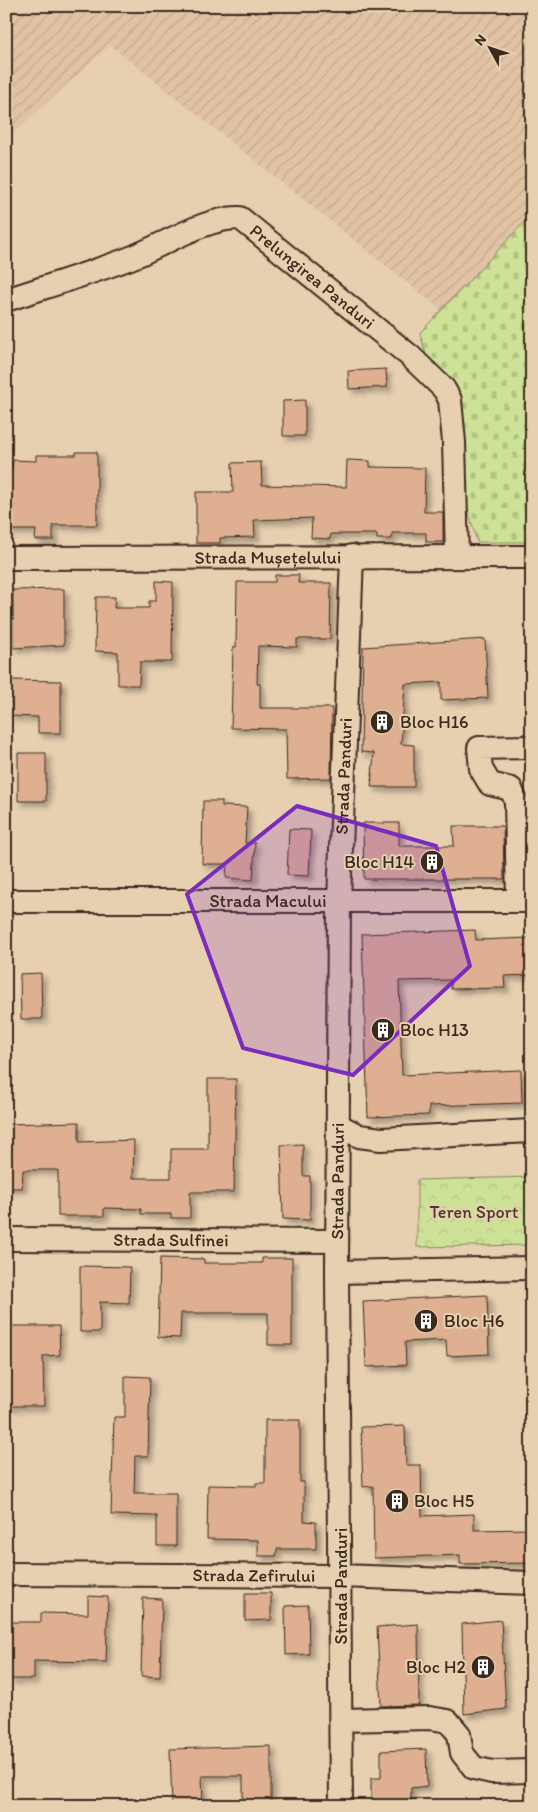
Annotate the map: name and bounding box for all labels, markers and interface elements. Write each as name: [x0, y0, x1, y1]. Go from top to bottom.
north arrow: [466, 22, 516, 72]
text: N: [471, 31, 490, 49]
street label: Prelungirea Panduri: [245, 219, 379, 334]
street label: Strada Mușețelului: [195, 546, 341, 569]
building icon: Bloc H16: [369, 709, 395, 735]
place label: Bloc H16: [400, 711, 469, 733]
street label: Strada Panduri: [331, 717, 357, 835]
building icon: Bloc H14: [419, 849, 445, 875]
place label: Bloc H14: [344, 851, 414, 873]
street label: Strada Macului: [209, 890, 327, 912]
building icon: Bloc H13: [370, 1017, 396, 1043]
place label: Bloc H13: [400, 1019, 469, 1041]
street label: Strada Panduri: [326, 1122, 349, 1240]
park label: Teren Sport: [430, 1201, 519, 1223]
street label: Strada Sulfinei: [113, 1229, 229, 1251]
building icon: Bloc H6: [413, 1308, 439, 1334]
place label: Bloc H6: [444, 1310, 504, 1332]
building icon: Bloc H5: [384, 1488, 410, 1514]
place label: Bloc H5: [414, 1490, 474, 1512]
street label: Strada Panduri: [330, 1528, 352, 1644]
street label: Strada Zefirului: [193, 1564, 315, 1587]
building icon: Bloc H2: [470, 1654, 496, 1680]
place label: Bloc H2: [406, 1656, 467, 1678]

